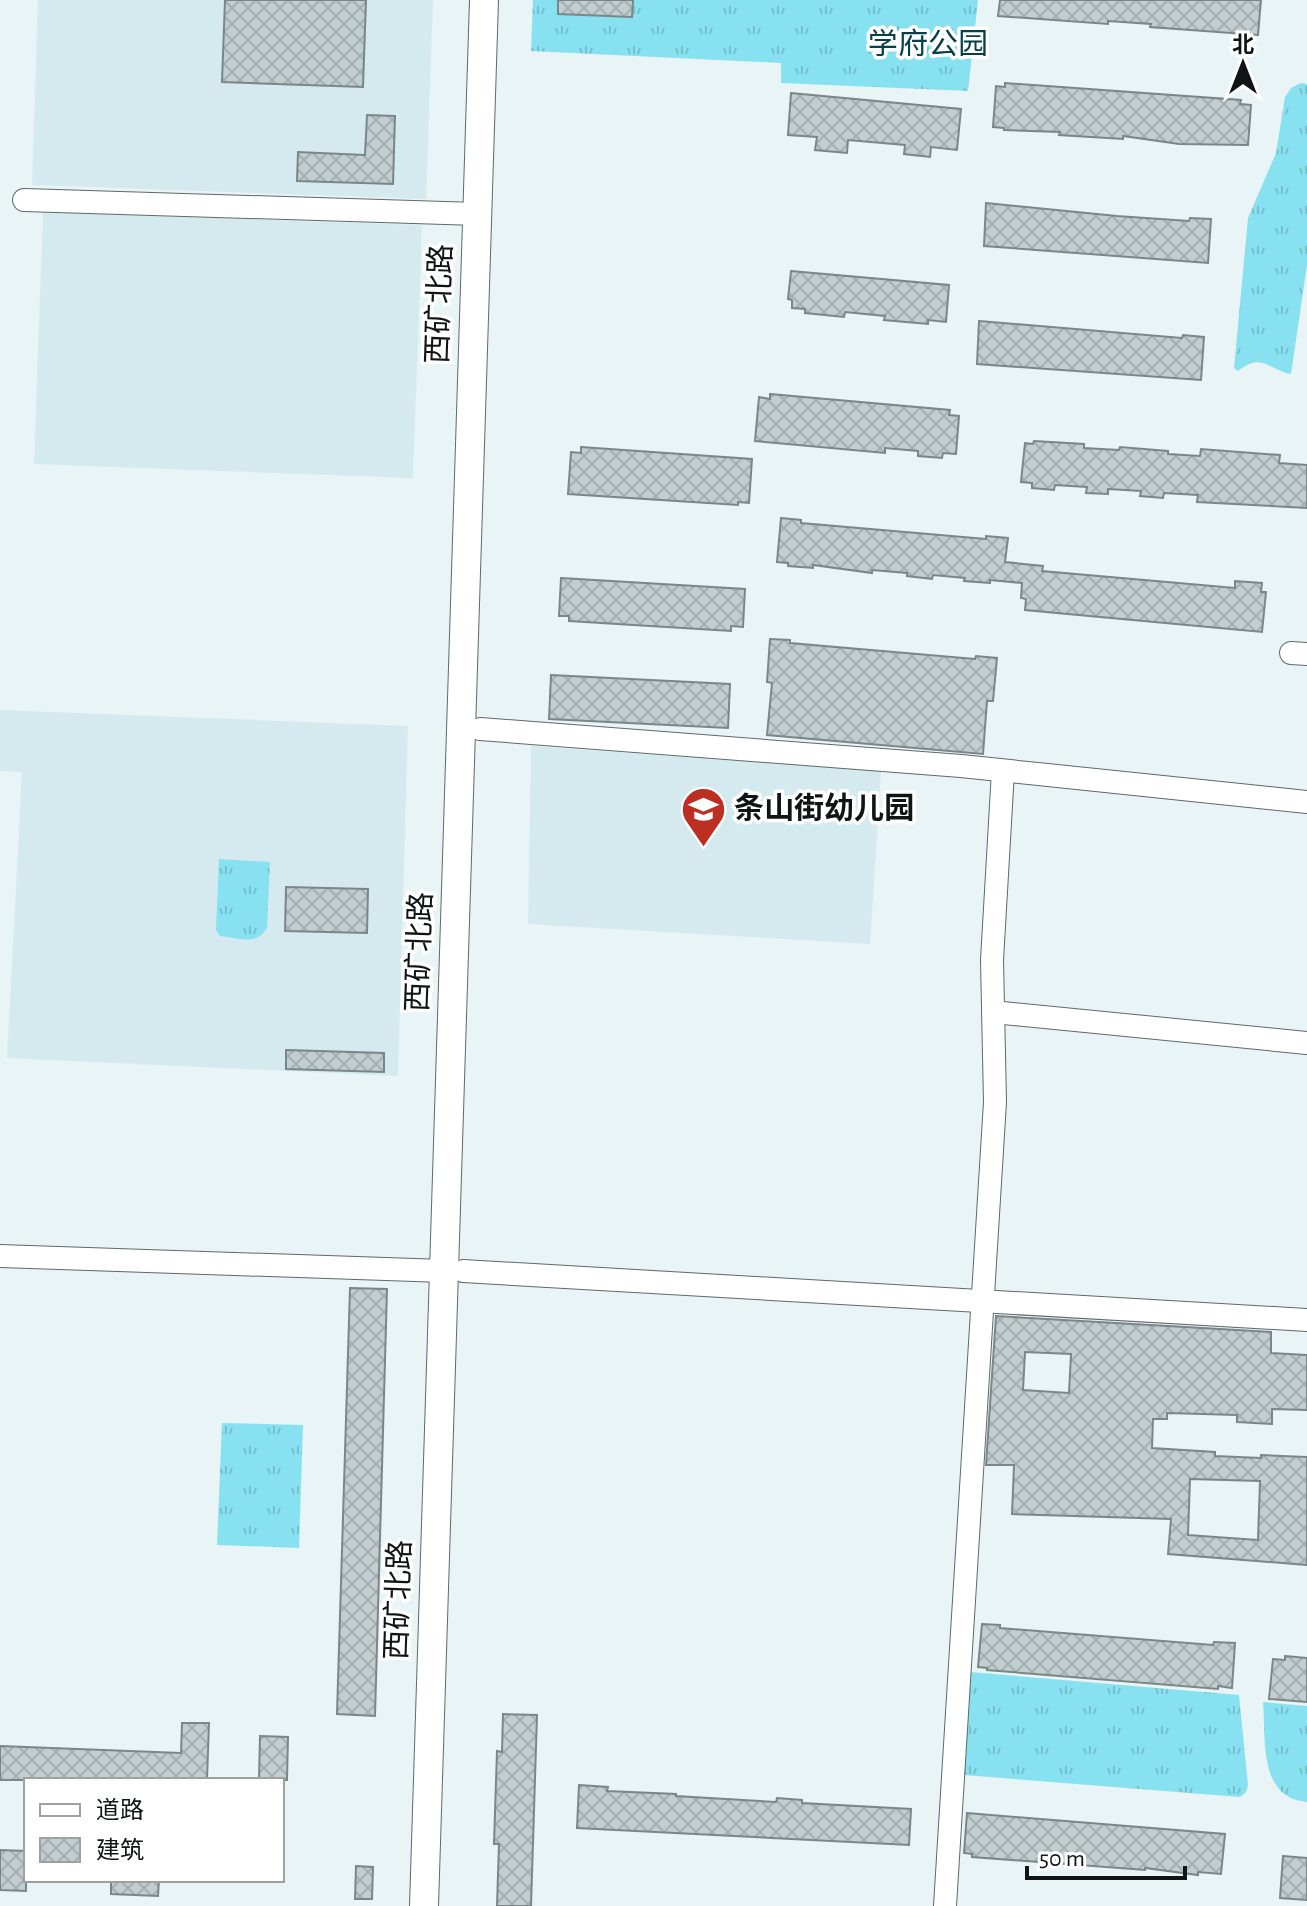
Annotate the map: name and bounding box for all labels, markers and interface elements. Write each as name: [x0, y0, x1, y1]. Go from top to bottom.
north arrow: [1203, 24, 1283, 104]
park label: 学府公园: [868, 28, 988, 60]
text: 北: [1232, 33, 1254, 56]
street label: 西矿北路: [421, 243, 457, 364]
school or university icon: 条山街幼儿园: [679, 785, 727, 848]
place label: 条山街幼儿园: [734, 792, 914, 824]
street label: 西矿北路: [401, 891, 437, 1012]
street label: 西矿北路: [380, 1539, 416, 1660]
legend: [24, 1778, 284, 1882]
text: 道路: [96, 1797, 144, 1823]
scale bar: [1027, 1830, 1185, 1880]
text: 建筑: [96, 1837, 144, 1863]
text: 50 m: [1039, 1847, 1085, 1871]

